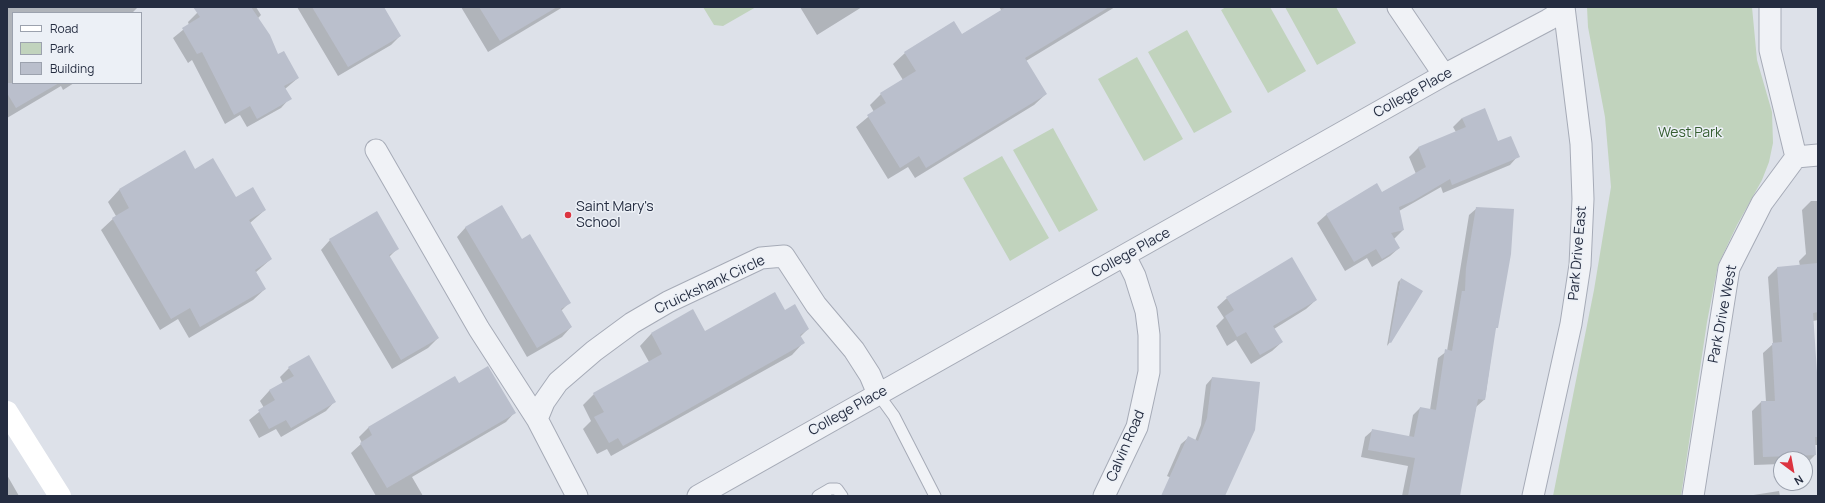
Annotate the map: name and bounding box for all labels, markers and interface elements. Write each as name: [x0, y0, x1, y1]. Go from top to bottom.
legend: [12, 12, 142, 84]
text: Road: [50, 20, 78, 37]
text: Park: [50, 40, 74, 57]
text: Building: [50, 60, 94, 77]
street label: College Place: [1371, 64, 1455, 122]
park label: West Park: [1658, 125, 1722, 141]
place label: Saint Mary's School: [576, 199, 654, 232]
street label: Park Drive East: [1565, 205, 1591, 301]
marker: Saint Mary's School: [563, 210, 573, 220]
street label: College Place: [1089, 224, 1173, 282]
street label: Cruickshank Circle: [652, 252, 768, 318]
street label: Park Drive West: [1705, 263, 1741, 365]
street label: College Place: [806, 382, 890, 440]
street label: Calvin Road: [1103, 408, 1149, 484]
north arrow: [1773, 451, 1813, 491]
text: N: [1792, 472, 1806, 489]

